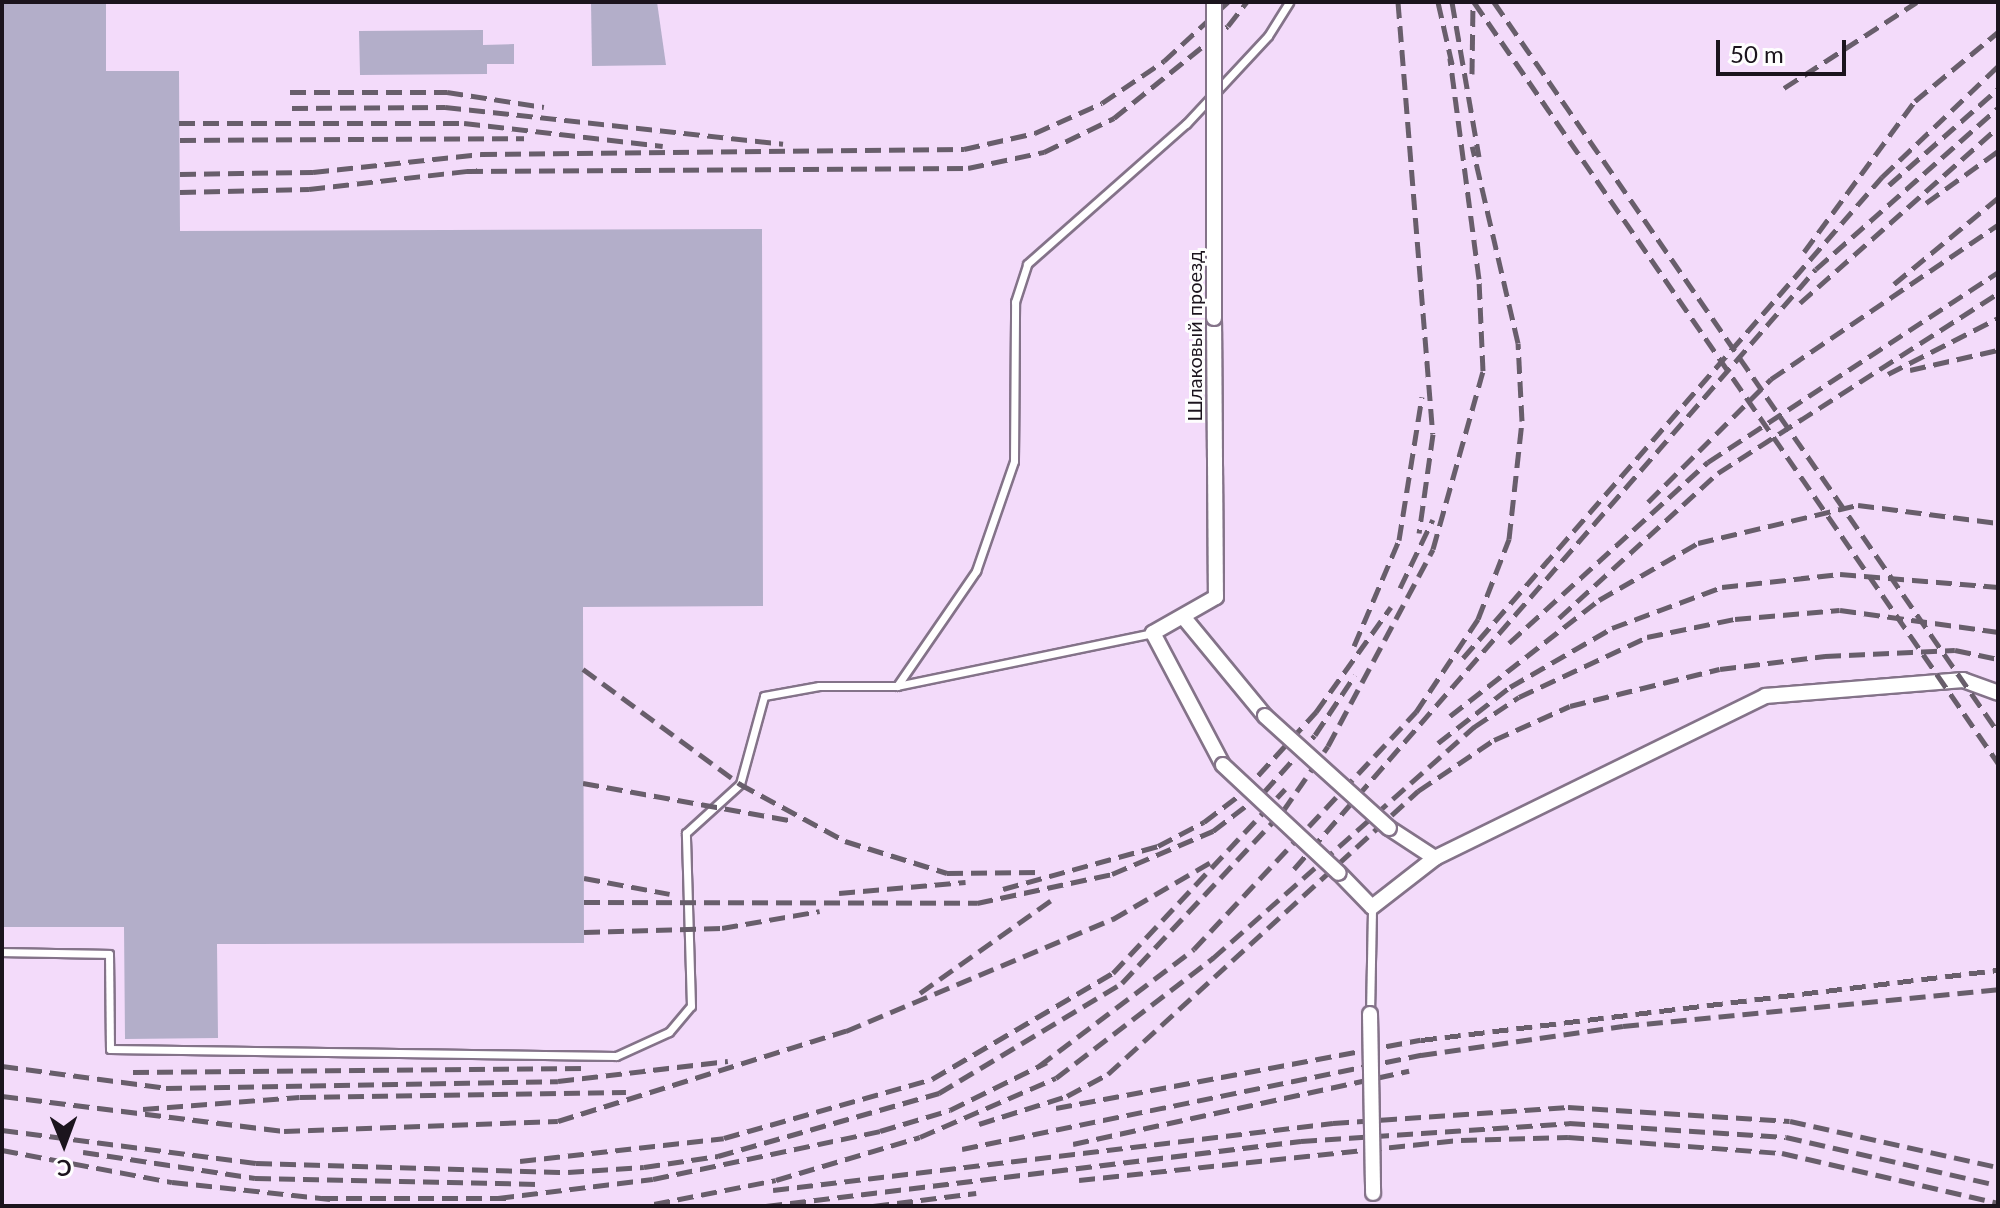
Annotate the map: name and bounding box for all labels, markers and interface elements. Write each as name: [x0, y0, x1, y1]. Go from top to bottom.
scale bar: [1720, 24, 1850, 74]
text: 50 m: [1730, 39, 1784, 68]
street label: Шлаковый проезд: [1182, 251, 1206, 421]
north arrow: [24, 1104, 104, 1184]
text: С: [57, 1155, 72, 1182]

